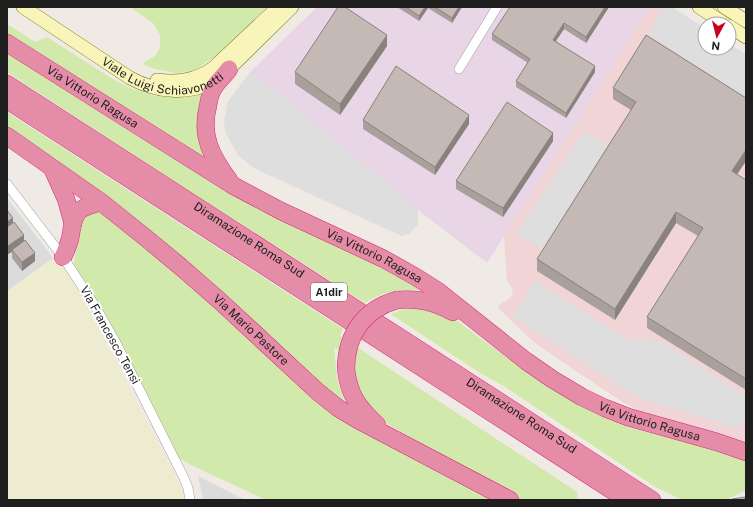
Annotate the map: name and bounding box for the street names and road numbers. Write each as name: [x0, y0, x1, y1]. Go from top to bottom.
street label: Viale Luigi Schiavonetti: [99, 54, 226, 98]
street label: Via Vittorio Ragusa: [44, 63, 141, 131]
street label: Diramazione Roma Sud: [191, 199, 307, 281]
street label: Via Vittorio Ragusa: [324, 226, 425, 286]
street label: Via Francesco Tensi: [77, 283, 143, 387]
road number: A1dir: [311, 283, 347, 301]
street label: Via Mario Pastore: [210, 291, 292, 368]
street label: Diramazione Roma Sud: [464, 375, 579, 456]
street label: Via Vittorio Ragusa: [596, 399, 702, 444]

